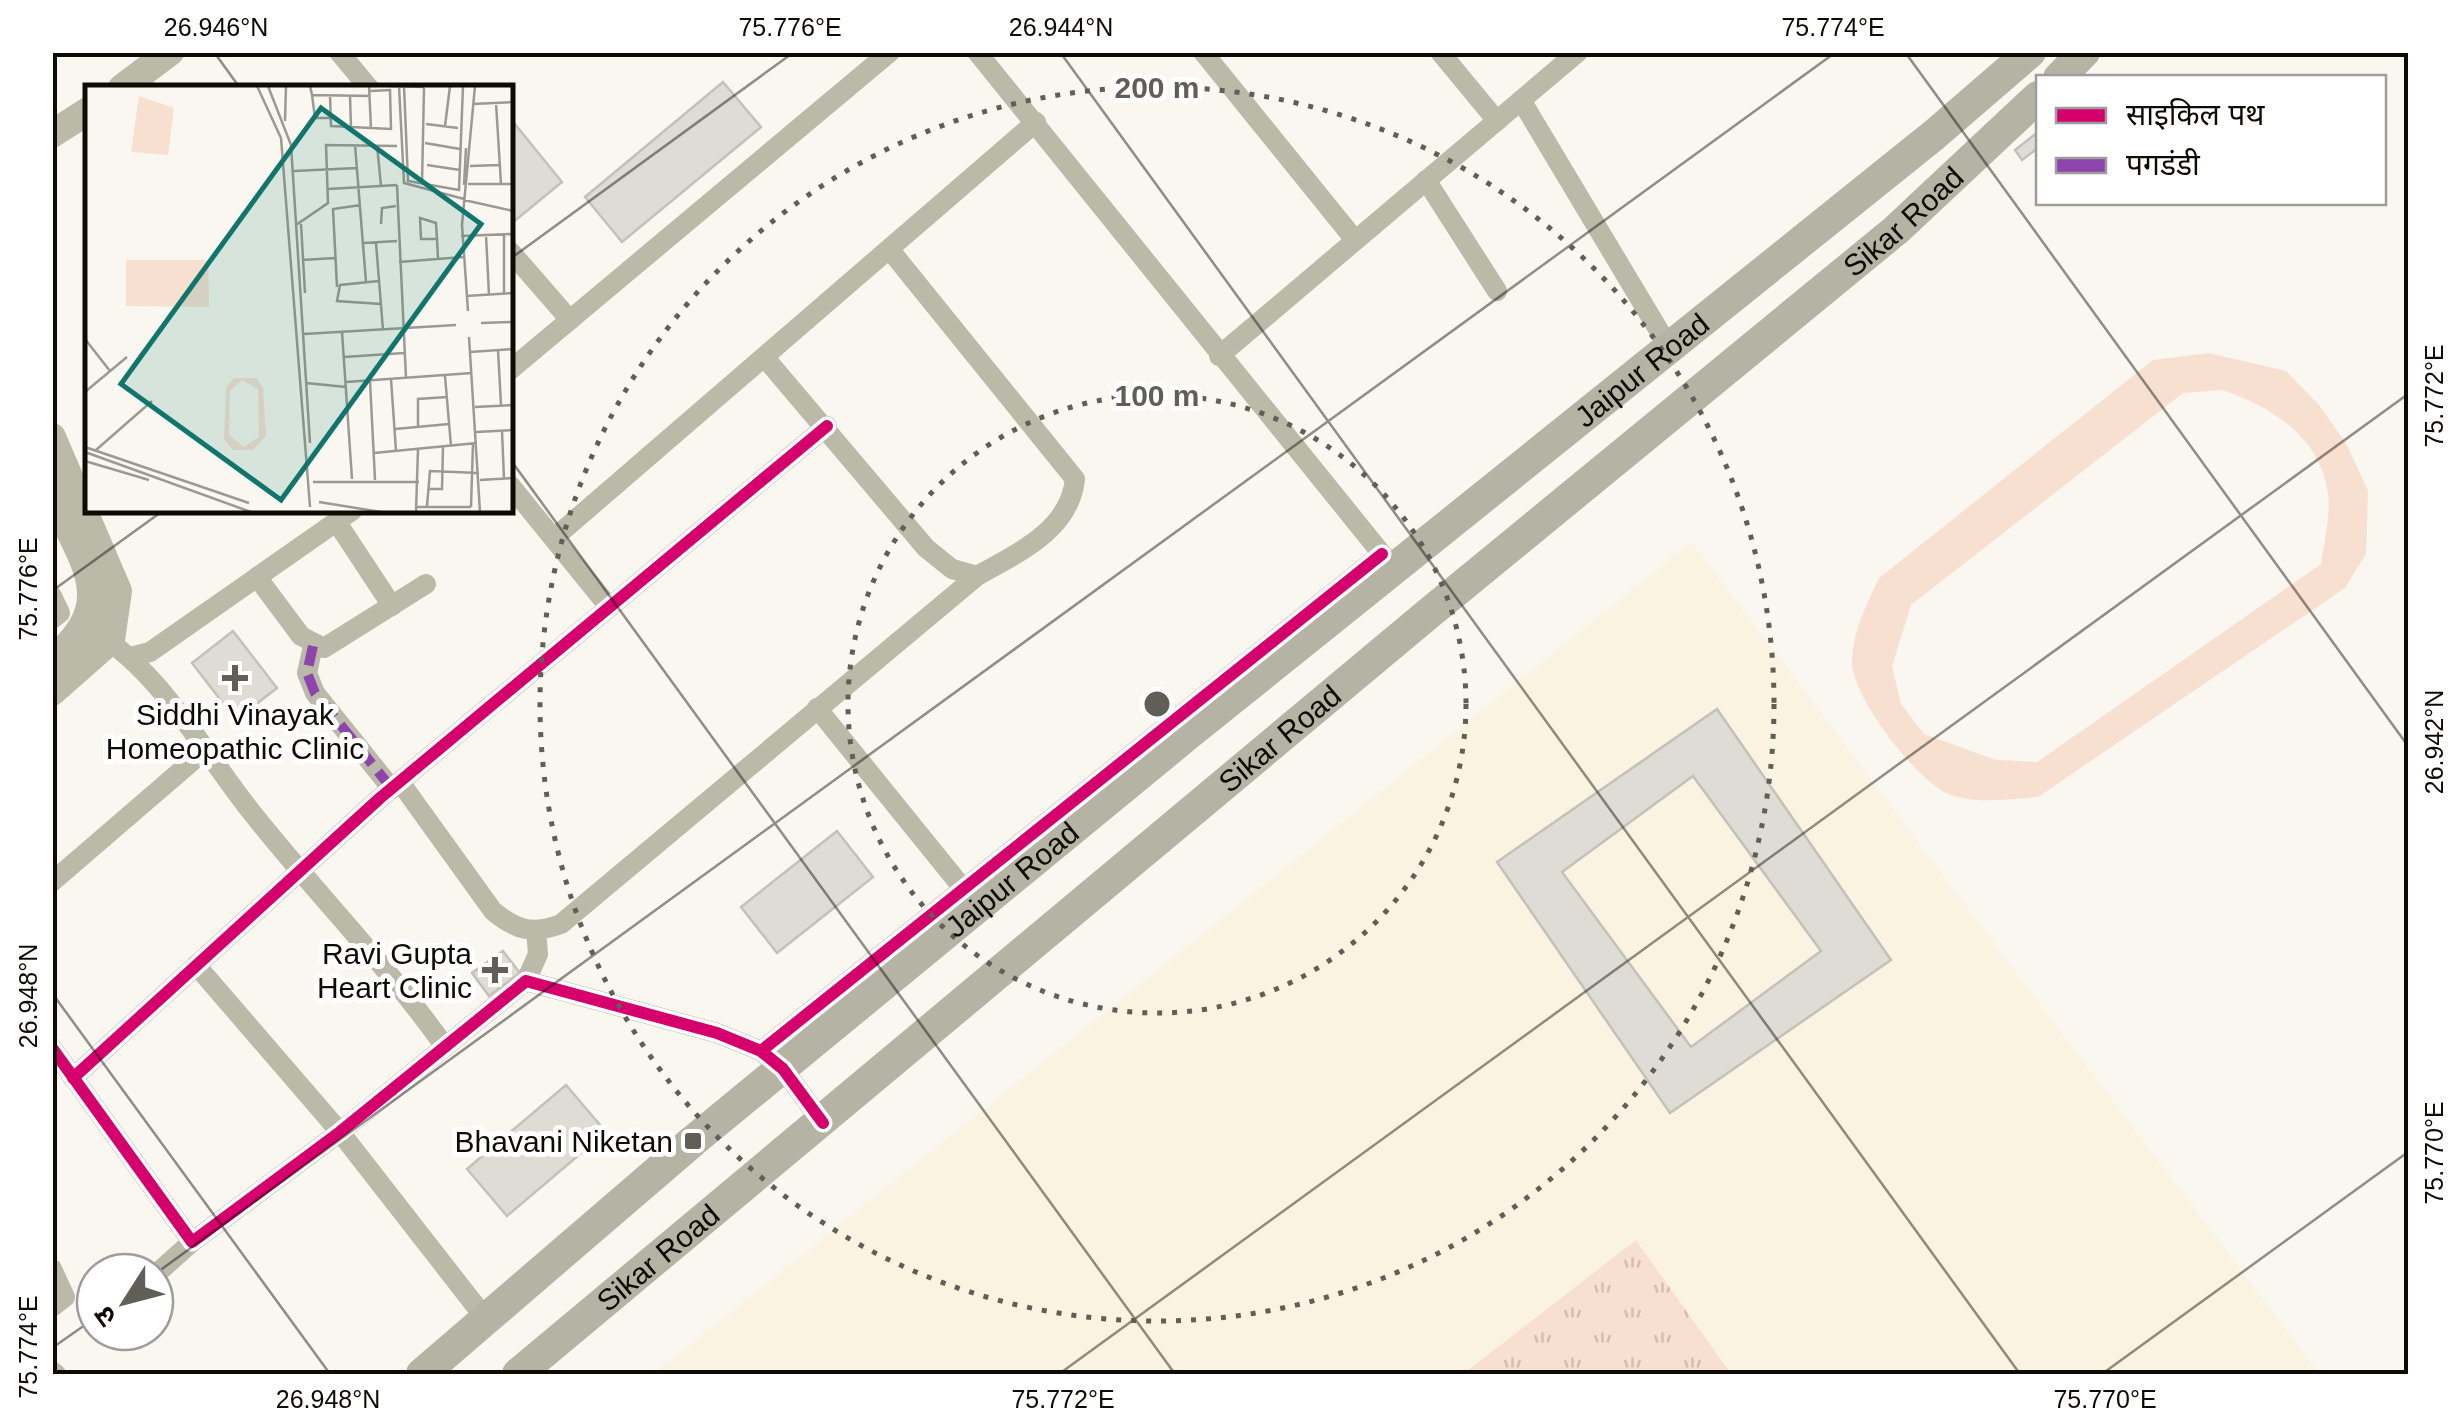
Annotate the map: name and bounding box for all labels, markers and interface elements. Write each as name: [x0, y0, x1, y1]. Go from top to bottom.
text: 26.946°N: [164, 13, 268, 41]
text: 75.776°E: [738, 13, 842, 41]
text: 26.944°N: [1009, 13, 1113, 41]
text: 75.774°E: [1781, 13, 1885, 41]
text: 200 m: [1114, 71, 1200, 104]
legend: [2036, 75, 2386, 205]
inset map: [85, 85, 512, 512]
text: साइकिल पथ: [2126, 98, 2265, 131]
text: पगडंडी: [2126, 148, 2201, 181]
street label: Sikar Road: [1837, 160, 1969, 283]
street label: Jaipur Road: [1568, 306, 1715, 433]
text: 75.772°E: [2420, 344, 2448, 448]
text: 100 m: [1114, 379, 1200, 412]
text: 75.776°E: [14, 537, 42, 641]
marker: Siddhi Vinayak Homeopathic Clinic: [222, 665, 248, 691]
street label: Sikar Road: [1212, 678, 1347, 798]
centre of rings: [1139, 686, 1175, 722]
text: 26.942°N: [2420, 690, 2448, 794]
place label: Siddhi Vinayak Homeopathic Clinic: [106, 698, 364, 765]
street label: Jaipur Road: [939, 815, 1085, 943]
place label: Ravi Gupta Heart Clinic: [317, 937, 472, 1004]
text: 26.948°N: [14, 944, 42, 1048]
marker: Ravi Gupta Heart Clinic: [482, 957, 508, 983]
text: 75.770°E: [2420, 1101, 2448, 1205]
place label: Bhavani Niketan: [455, 1125, 673, 1158]
marker: Bhavani Niketan: [682, 1130, 704, 1152]
street label: Sikar Road: [590, 1197, 725, 1318]
north arrow: [75, 1252, 175, 1352]
text: 75.774°E: [14, 1295, 42, 1399]
text: उ: [87, 1300, 123, 1332]
text: 26.948°N: [276, 1385, 380, 1413]
text: 75.772°E: [1011, 1385, 1115, 1413]
text: 75.770°E: [2053, 1385, 2157, 1413]

